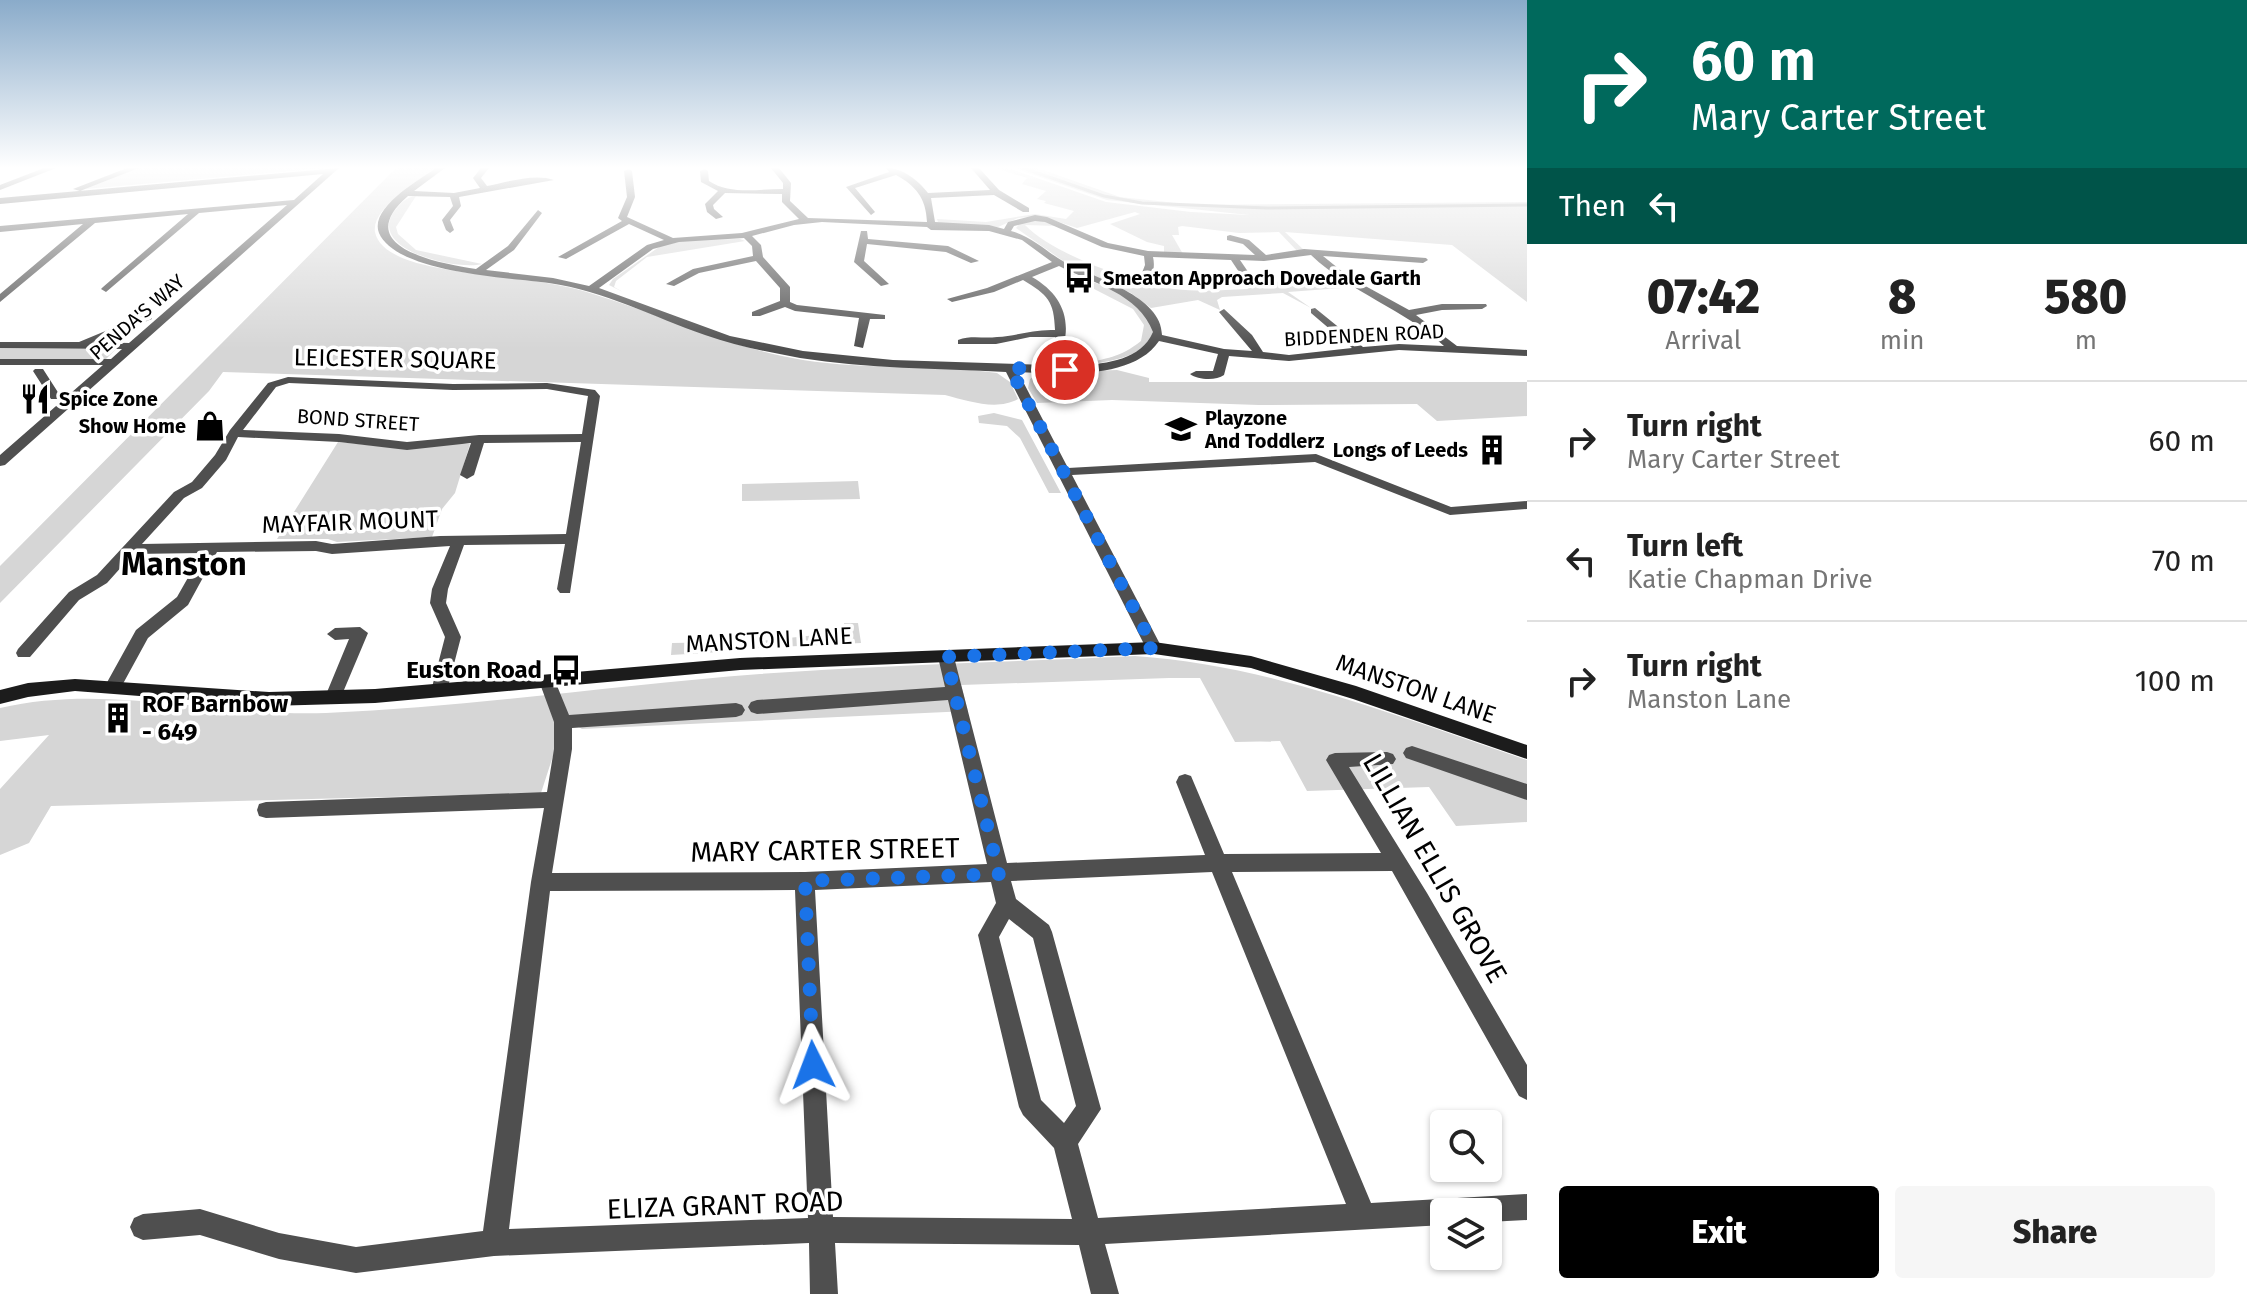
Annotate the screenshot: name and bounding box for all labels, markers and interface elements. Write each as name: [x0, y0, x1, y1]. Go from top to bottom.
text: 60 m: [1691, 28, 1816, 95]
icon: right: [1559, 32, 1663, 136]
text: Mary Carter Street: [1691, 96, 1986, 140]
icon: left: [1642, 184, 1686, 228]
text: Then: [1559, 188, 1626, 224]
bus stop icon: Smeaton Approach Dovedale Garth: [1062, 261, 1096, 295]
place label: Smeaton Approach Dovedale Garth: [1103, 266, 1421, 290]
text: 07:42: [1647, 268, 1760, 326]
text: 8: [1888, 268, 1916, 326]
text: 580: [2044, 268, 2127, 326]
street label: PENDA'S WAY: [85, 269, 189, 365]
street label: BIDDENDEN ROAD: [1283, 319, 1445, 351]
text: Arrival: [1665, 325, 1741, 356]
text: min: [1880, 325, 1925, 356]
text: m: [2075, 325, 2097, 356]
pin: [1031, 336, 1099, 404]
street label: LEICESTER SQUARE: [293, 343, 497, 375]
icon: arrive: [1043, 348, 1087, 392]
restaurant icon: Spice Zone: [18, 382, 52, 416]
place label: Spice Zone: [59, 387, 158, 411]
street label: BOND STREET: [296, 404, 421, 436]
place label: Playzone And Toddlerz: [1204, 406, 1324, 453]
text: Turn right: [1627, 408, 1762, 444]
shop icon: Show Home: [193, 409, 227, 443]
school or university icon: Playzone And Toddlerz: [1164, 412, 1198, 446]
place label: Show Home: [79, 414, 186, 438]
icon: right: [1559, 419, 1603, 463]
text: 60 m: [2149, 423, 2215, 459]
building icon: Longs of Leeds: [1475, 433, 1509, 467]
place label: Longs of Leeds: [1333, 438, 1468, 462]
text: Mary Carter Street: [1627, 444, 1840, 475]
street label: MAYFAIR MOUNT: [261, 505, 439, 539]
text: Turn left: [1627, 528, 1743, 564]
icon: left: [1559, 539, 1603, 583]
text: 70 m: [2152, 543, 2215, 579]
district label: Manston: [121, 545, 247, 583]
text: Katie Chapman Drive: [1627, 564, 1873, 595]
street label: MANSTON LANE: [685, 622, 853, 658]
text: Turn right: [1627, 648, 1762, 684]
street label: MANSTON LANE: [1332, 649, 1500, 729]
bus stop icon: Euston Road: [549, 653, 583, 687]
place label: Euston Road: [406, 656, 542, 684]
icon: right: [1559, 659, 1603, 703]
text: 100 m: [2135, 663, 2215, 699]
text: Manston Lane: [1627, 684, 1791, 715]
place label: ROF Barnbow - 649: [142, 690, 288, 746]
building icon: ROF Barnbow - 649: [101, 701, 135, 735]
street label: LILLIAN ELLIS GROVE: [1356, 748, 1514, 988]
street label: MARY CARTER STREET: [690, 831, 960, 869]
position arrow: [771, 1023, 855, 1107]
map controls: [1430, 1110, 1502, 1270]
button: search: [1430, 1110, 1502, 1182]
street label: ELIZA GRANT ROAD: [606, 1184, 844, 1226]
button: Exit: [1559, 1186, 1879, 1278]
button: Share: [1895, 1186, 2215, 1278]
button: layers: [1430, 1198, 1502, 1270]

